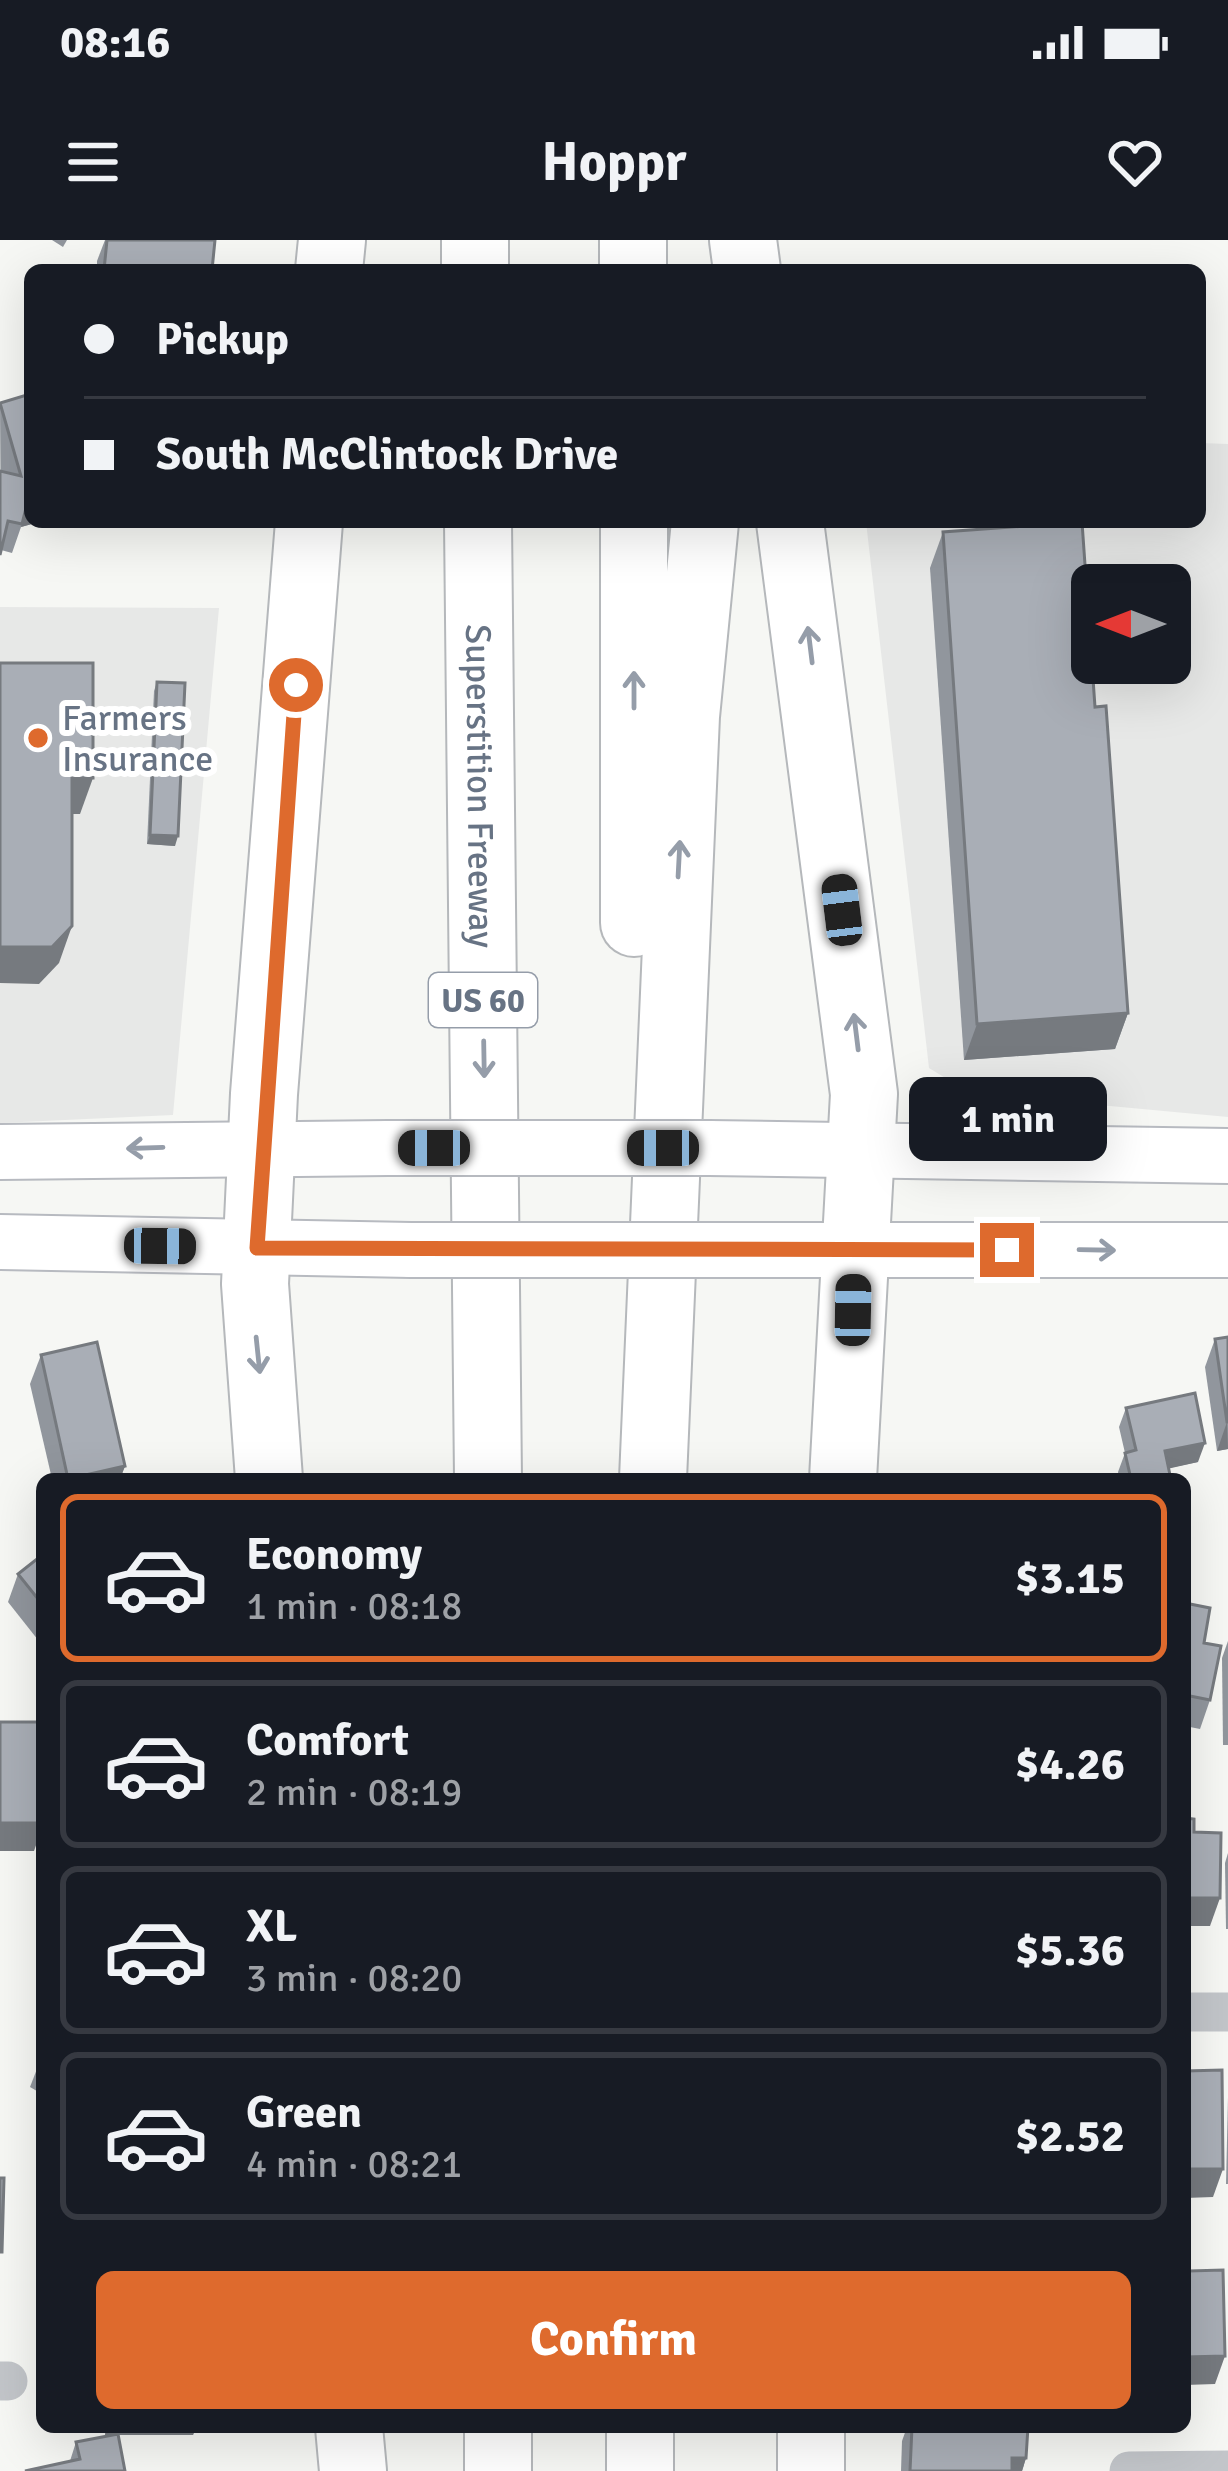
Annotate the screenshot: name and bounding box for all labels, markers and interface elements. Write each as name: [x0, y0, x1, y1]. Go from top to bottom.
text: 08:16: [60, 15, 170, 70]
icon: menu: [60, 129, 126, 195]
text: Hoppr: [542, 129, 686, 196]
icon: heart: [1102, 129, 1168, 195]
text: Pickup: [156, 312, 289, 367]
text: South McClintock Drive: [156, 427, 618, 482]
north arrow: [1071, 564, 1191, 684]
map controls: [1071, 564, 1191, 684]
street label: Superstition Freeway: [455, 624, 503, 948]
one-way arrow: [798, 626, 820, 665]
route start: [269, 658, 323, 712]
one-way arrow: [623, 671, 645, 710]
place label: Farmers Insurance: [62, 696, 213, 782]
marker: Farmers Insurance: [25, 725, 51, 751]
one-way arrow: [668, 840, 691, 879]
car: [820, 872, 864, 948]
road number: US 60: [429, 973, 537, 1027]
one-way arrow: [845, 1013, 867, 1052]
one-way arrow: [473, 1039, 495, 1078]
callout: 1 min: [908, 1076, 1106, 1160]
text: 1 min: [961, 1095, 1055, 1143]
car: [398, 1130, 470, 1166]
car: [627, 1130, 699, 1166]
one-way arrow: [126, 1137, 165, 1160]
route end: [980, 1223, 1034, 1277]
car: [124, 1227, 196, 1265]
one-way arrow: [1077, 1239, 1116, 1261]
car: [834, 1274, 872, 1346]
one-way arrow: [247, 1334, 269, 1373]
icon: car: [102, 1524, 210, 1632]
text: Economy: [246, 1527, 422, 1582]
text: $3.15: [1015, 1551, 1125, 1606]
text: 1 min · 08:18: [246, 1582, 462, 1630]
icon: car: [102, 1710, 210, 1818]
text: Comfort: [246, 1713, 409, 1768]
text: $4.26: [1015, 1737, 1125, 1792]
text: 2 min · 08:19: [246, 1768, 462, 1816]
icon: car: [102, 1896, 210, 2004]
text: XL: [246, 1899, 297, 1954]
text: $5.36: [1015, 1923, 1125, 1978]
text: 3 min · 08:20: [246, 1954, 462, 2002]
icon: car: [102, 2082, 210, 2190]
text: Green: [246, 2085, 362, 2140]
text: $2.52: [1015, 2109, 1125, 2164]
text: 4 min · 08:21: [246, 2140, 462, 2188]
button: Confirm: [96, 2271, 1131, 2409]

